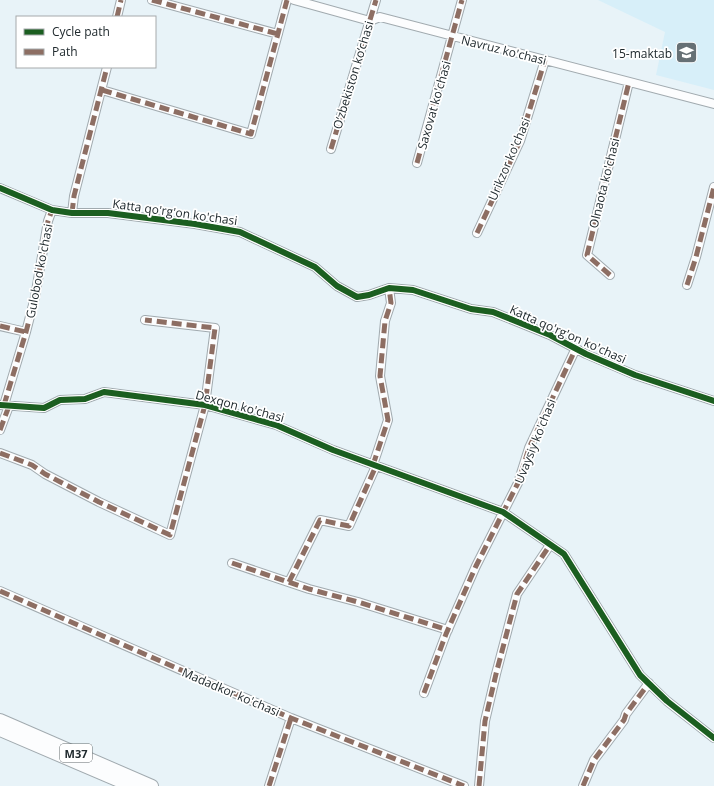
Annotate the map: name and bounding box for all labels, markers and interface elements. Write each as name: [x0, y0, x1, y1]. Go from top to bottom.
legend: [16, 16, 156, 68]
street label: O‘zbekiston ko‘chasi: [328, 19, 378, 131]
text: Cycle path: [52, 23, 110, 40]
street label: Navruz ko'chasi: [460, 31, 548, 69]
school or university icon: 15-maktab: [674, 40, 700, 66]
text: Path: [52, 43, 78, 60]
place label: 15-maktab: [612, 45, 672, 62]
street label: Saxovat ko'chasi: [413, 59, 455, 151]
street label: Urikzor ko'chasi: [484, 115, 534, 203]
street label: Olnaota ko'chasi: [585, 136, 623, 230]
street label: Katta qo'rg'on ko'chasi: [111, 195, 239, 229]
street label: Gulobod ko'chasi: [21, 222, 57, 320]
street label: Katta qo'rg'on ko'chasi: [507, 301, 629, 367]
street label: Dexqon ko'chasi: [194, 386, 286, 426]
street label: Uvaysiy ko'chasi: [510, 396, 560, 486]
street label: Madadkor ko'chasi: [179, 664, 283, 720]
road number: M37: [60, 744, 92, 762]

